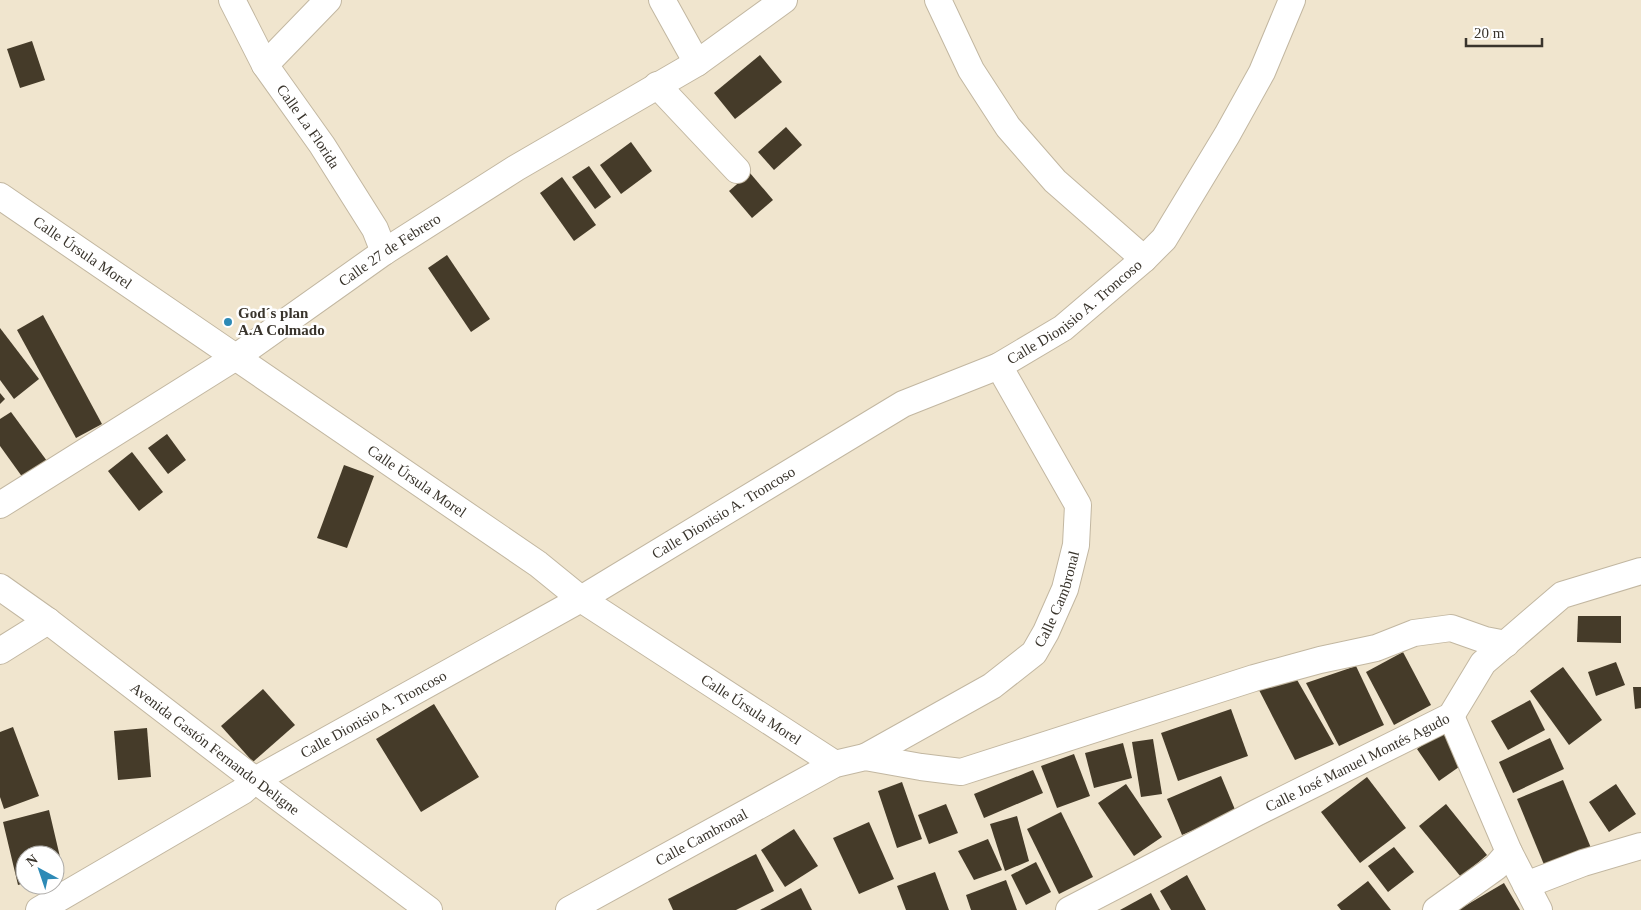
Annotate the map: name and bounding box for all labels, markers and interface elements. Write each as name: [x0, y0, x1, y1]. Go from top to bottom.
scale bar: [1466, 15, 1542, 47]
text: 20 m: [1474, 25, 1505, 41]
street label: Calle La Florida: [274, 81, 343, 172]
street label: Calle 27 de Febrero: [336, 210, 443, 289]
street label: Calle Úrsula Morel: [30, 213, 135, 292]
street label: Calle Dionisio A. Troncoso: [1004, 257, 1145, 367]
place label: God´s plan A.A Colmado: [238, 305, 325, 338]
marker: God´s plan A.A Colmado: [222, 316, 234, 328]
street label: Calle Úrsula Morel: [364, 442, 469, 520]
street label: Calle Dionisio A. Troncoso: [649, 463, 798, 562]
street label: Calle Cambronal: [1031, 549, 1082, 650]
street label: Calle Dionisio A. Troncoso: [298, 667, 449, 761]
street label: Calle Úrsula Morel: [698, 671, 804, 748]
street label: Avenida Gastón Fernando Deligne: [127, 679, 303, 818]
street label: Calle José Manuel Montés Agudo: [1263, 710, 1452, 815]
street label: Calle Cambronal: [653, 806, 750, 869]
north arrow: [15, 845, 65, 895]
text: N: [23, 851, 41, 869]

